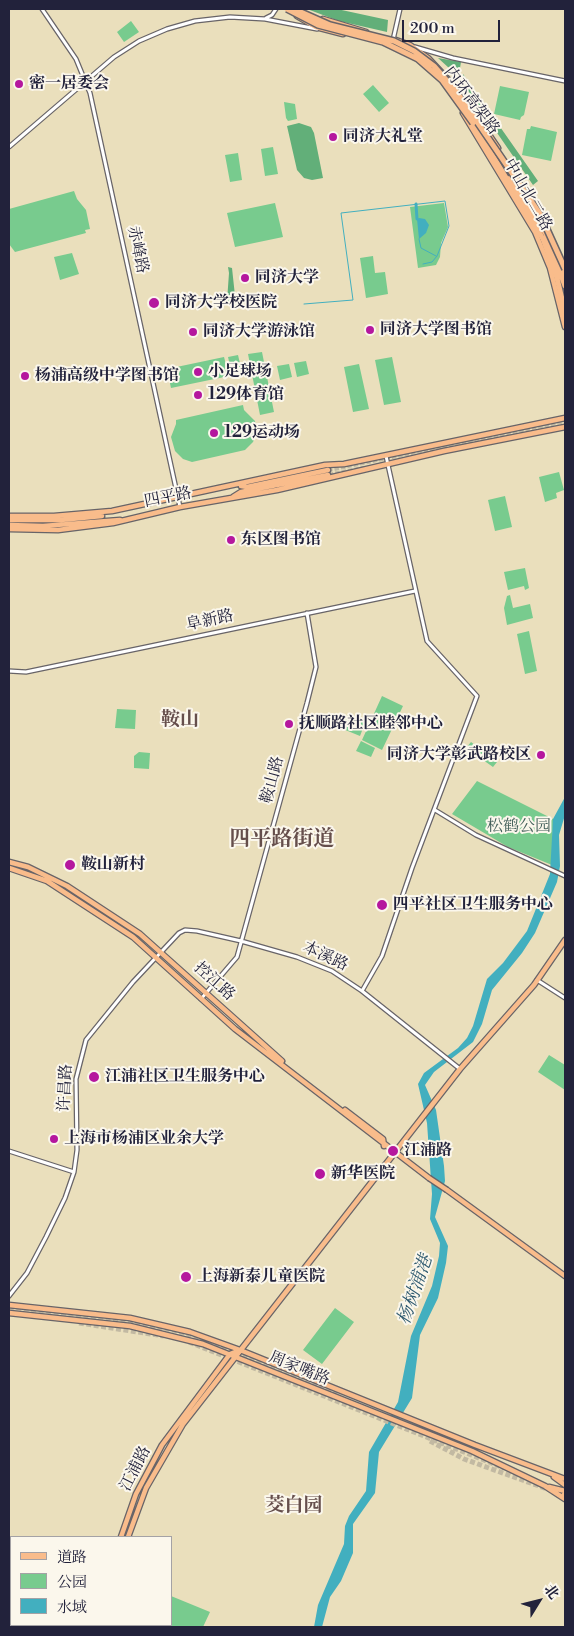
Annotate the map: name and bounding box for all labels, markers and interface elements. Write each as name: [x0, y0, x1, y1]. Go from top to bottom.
scale bar: [404, 10, 502, 42]
text: 200 m: [410, 19, 455, 38]
street label: 内环高架路: [439, 63, 503, 139]
place label: 密一居委会: [29, 74, 109, 94]
marker: 密一居委会: [13, 78, 25, 90]
place label: 同济大礼堂: [343, 127, 423, 147]
marker: 同济大礼堂: [327, 131, 339, 143]
street label: 中山北二路: [499, 156, 555, 234]
street label: 赤峰路: [123, 225, 151, 275]
place label: 同济大学: [255, 268, 319, 288]
marker: 同济大学: [239, 272, 251, 284]
place label: 同济大学校医院: [165, 293, 277, 313]
marker: 同济大学校医院: [147, 296, 161, 310]
place label: 同济大学图书馆: [380, 320, 492, 340]
place label: 同济大学游泳馆: [203, 322, 315, 342]
marker: 同济大学图书馆: [364, 324, 376, 336]
marker: 同济大学游泳馆: [187, 326, 199, 338]
place label: 小足球场: [208, 362, 272, 382]
place label: 杨浦高级中学图书馆: [35, 366, 179, 386]
marker: 小足球场: [192, 366, 204, 378]
marker: 杨浦高级中学图书馆: [19, 370, 31, 382]
place label: 129体育馆: [208, 385, 284, 405]
marker: 129体育馆: [192, 389, 204, 401]
place label: 129运动场: [224, 423, 300, 443]
marker: 129运动场: [208, 427, 220, 439]
street label: 四平路: [143, 484, 193, 512]
place label: 东区图书馆: [241, 530, 321, 550]
marker: 东区图书馆: [225, 534, 237, 546]
street label: 阜新路: [185, 607, 235, 635]
district label: 鞍山: [161, 709, 199, 731]
place label: 抚顺路社区睦邻中心: [299, 714, 443, 734]
marker: 抚顺路社区睦邻中心: [283, 718, 295, 730]
place label: 同济大学彰武路校区: [387, 745, 531, 765]
marker: 同济大学彰武路校区: [535, 749, 547, 761]
street label: 鞍山路: [258, 754, 288, 806]
park label: 松鹤公园: [487, 817, 551, 837]
district label: 四平路街道: [230, 827, 334, 853]
place label: 鞍山新村: [81, 855, 145, 875]
marker: 鞍山新村: [63, 858, 77, 872]
place label: 四平社区卫生服务中心: [393, 895, 553, 915]
marker: 四平社区卫生服务中心: [375, 898, 389, 912]
street label: 本溪路: [299, 938, 351, 976]
street label: 控江路: [190, 959, 238, 1005]
street label: 许昌路: [55, 1064, 77, 1112]
place label: 江浦社区卫生服务中心: [105, 1067, 265, 1087]
marker: 江浦社区卫生服务中心: [87, 1070, 101, 1084]
place label: 上海市杨浦区业余大学: [64, 1129, 224, 1149]
marker: 上海市杨浦区业余大学: [48, 1133, 60, 1145]
place label: 江浦路: [404, 1141, 452, 1161]
marker: 江浦路: [386, 1144, 400, 1158]
place label: 新华医院: [331, 1164, 395, 1184]
marker: 新华医院: [313, 1167, 327, 1181]
water label: 杨树浦港: [394, 1252, 438, 1328]
place label: 上海新泰儿童医院: [197, 1267, 325, 1287]
marker: 上海新泰儿童医院: [179, 1270, 193, 1284]
street label: 周家嘴路: [266, 1348, 332, 1390]
street label: 江浦路: [117, 1443, 155, 1495]
district label: 茭白园: [266, 1495, 322, 1517]
legend: [10, 1536, 172, 1626]
text: 道路: [57, 1548, 87, 1567]
text: 公园: [57, 1573, 87, 1592]
north arrow: [514, 1576, 564, 1626]
text: 北: [540, 1581, 563, 1603]
text: 水域: [57, 1598, 87, 1617]

